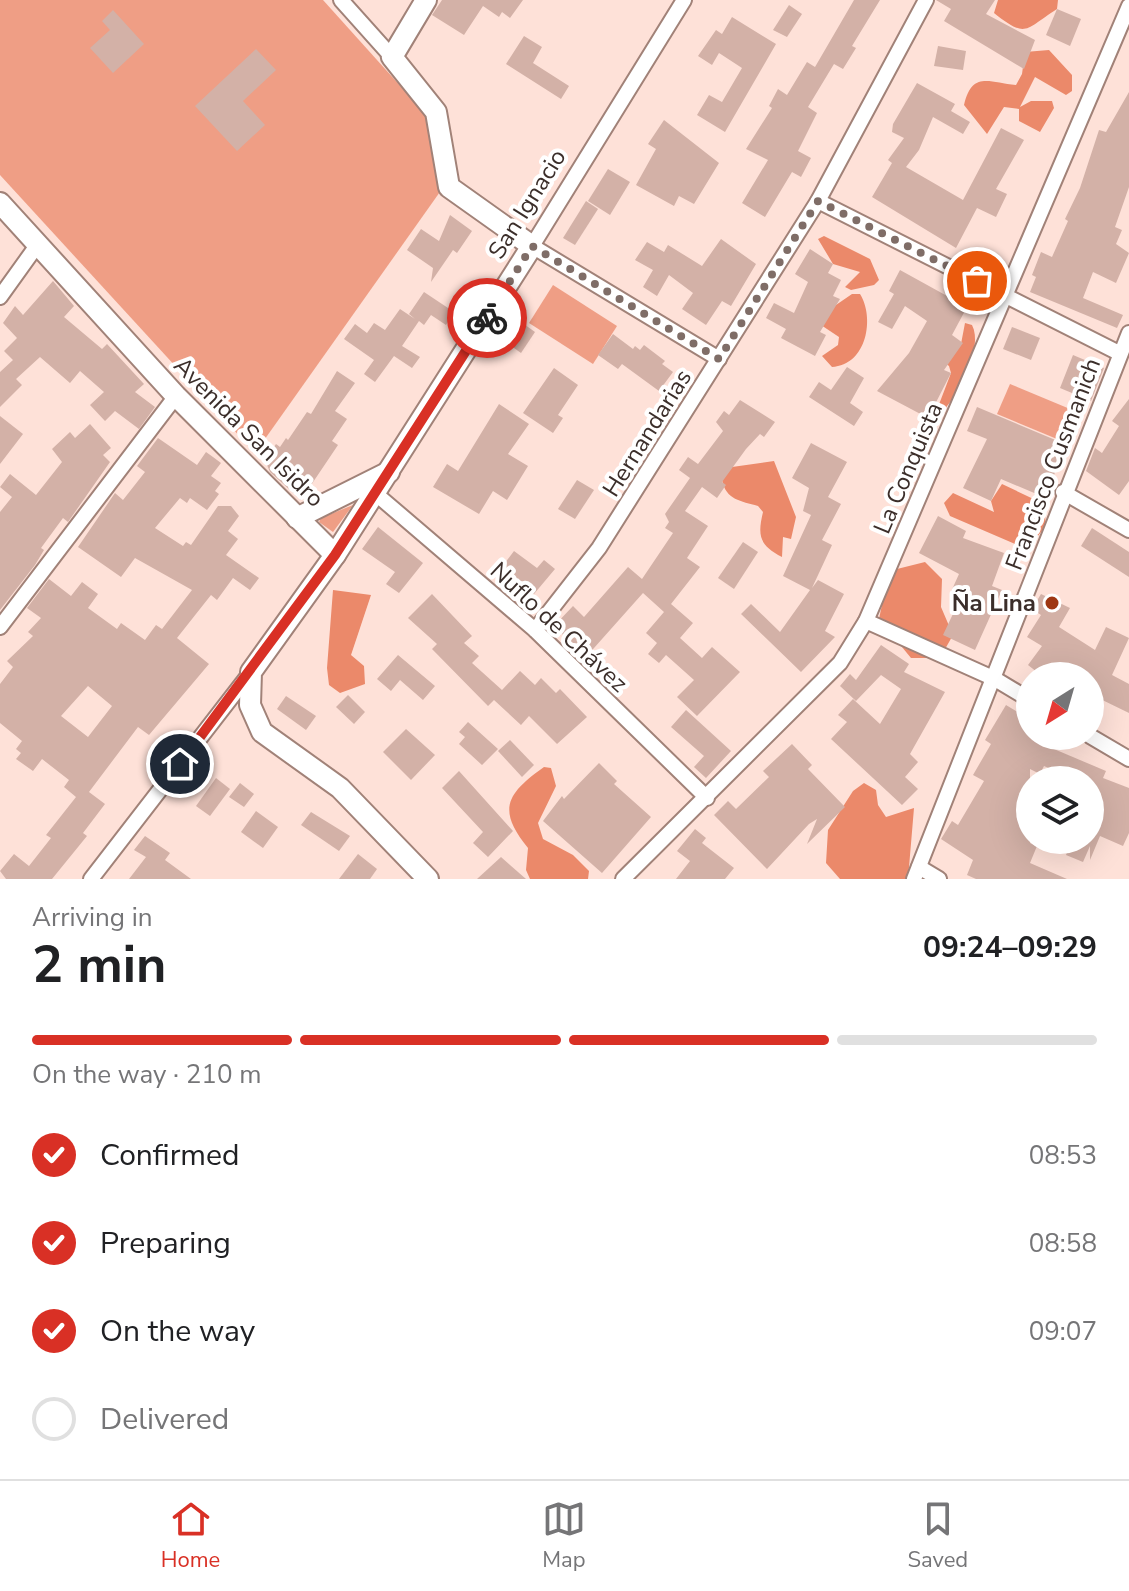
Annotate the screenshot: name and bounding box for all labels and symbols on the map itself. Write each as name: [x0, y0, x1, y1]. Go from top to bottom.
street label: San Ignacio: [481, 143, 573, 265]
pin: [943, 247, 1011, 315]
courier: [447, 278, 527, 358]
street label: Avenida San Isidro: [167, 350, 331, 514]
street label: Francisco Cusmanich: [998, 354, 1108, 574]
street label: Hernandarias: [595, 363, 699, 503]
street label: La Conquista: [866, 397, 950, 539]
street label: Nuflo de Chávez: [483, 555, 635, 699]
place label: Ña Lina: [952, 587, 1036, 619]
marker: Ña Lina: [1043, 594, 1061, 612]
north arrow: [1016, 662, 1104, 750]
pin: [146, 730, 214, 798]

